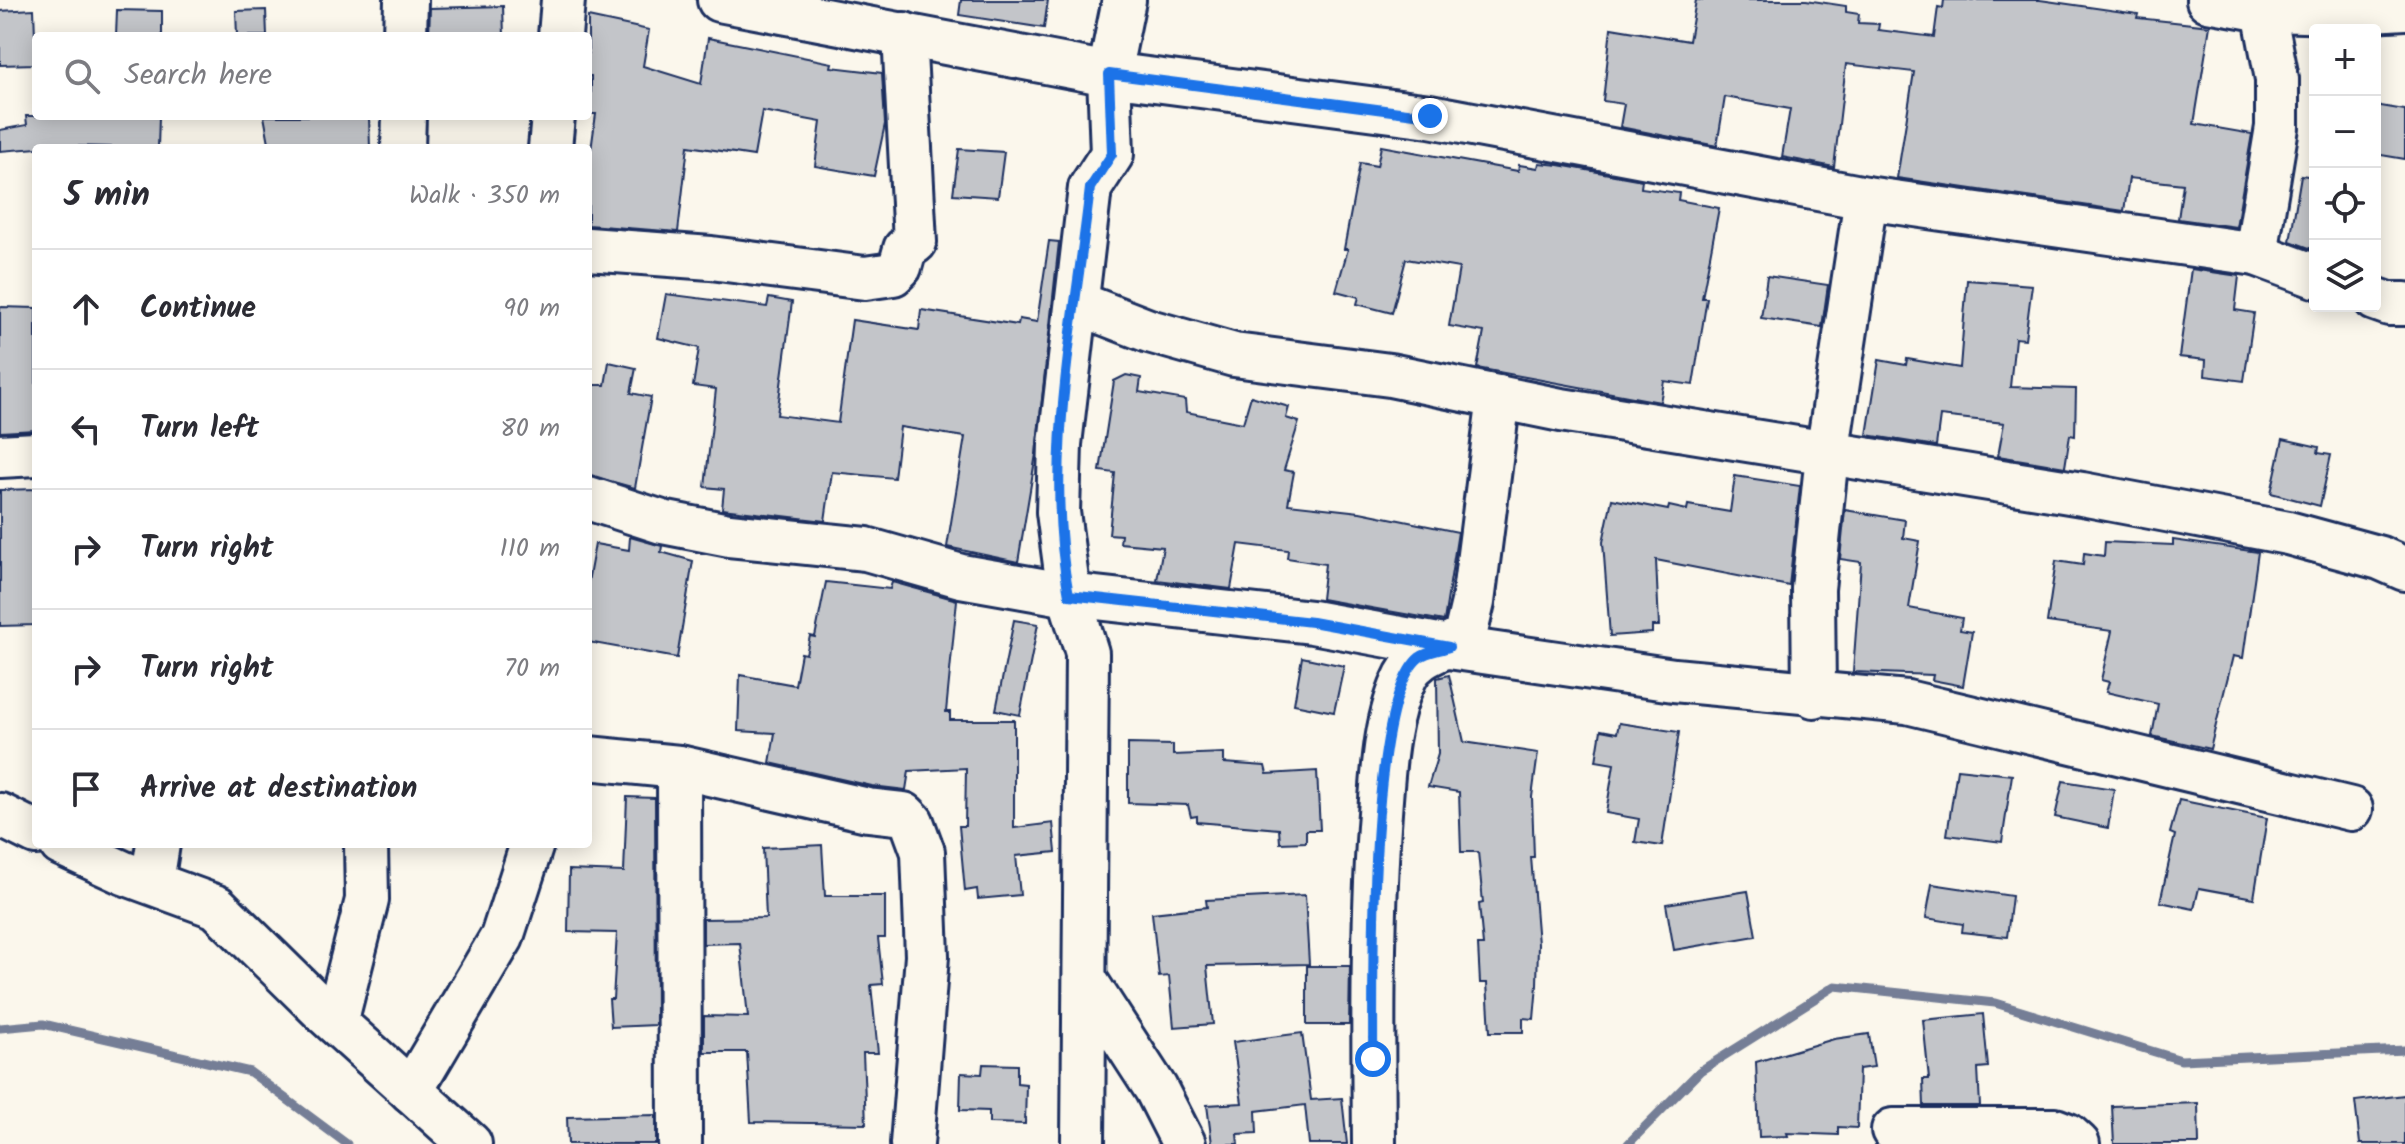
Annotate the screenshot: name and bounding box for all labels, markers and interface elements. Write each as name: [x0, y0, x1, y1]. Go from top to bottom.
map controls: [2309, 24, 2381, 312]
button: +: [2309, 24, 2381, 96]
search box: [32, 32, 592, 120]
text: Search here: [124, 52, 272, 100]
icon: search: [60, 54, 104, 98]
button: −: [2309, 96, 2381, 168]
route end: [1412, 98, 1448, 134]
button: locate: [2309, 168, 2381, 240]
text: 5 min: [64, 169, 150, 223]
text: Walk · 350 m: [409, 175, 560, 217]
button: layers: [2309, 240, 2381, 312]
text: Continue: [140, 285, 256, 333]
icon: ahead: [64, 287, 108, 331]
text: 90 m: [503, 288, 560, 330]
text: Turn left: [140, 405, 259, 453]
icon: left: [64, 407, 108, 451]
text: 80 m: [500, 408, 560, 450]
text: Turn right: [140, 525, 273, 573]
icon: right: [64, 527, 108, 571]
text: 110 m: [500, 528, 560, 570]
text: Turn right: [140, 645, 273, 693]
icon: right: [64, 647, 108, 691]
text: 70 m: [504, 648, 560, 690]
text: Arrive at destination: [140, 765, 417, 813]
icon: arrive: [64, 767, 108, 811]
route start: [1355, 1041, 1391, 1077]

